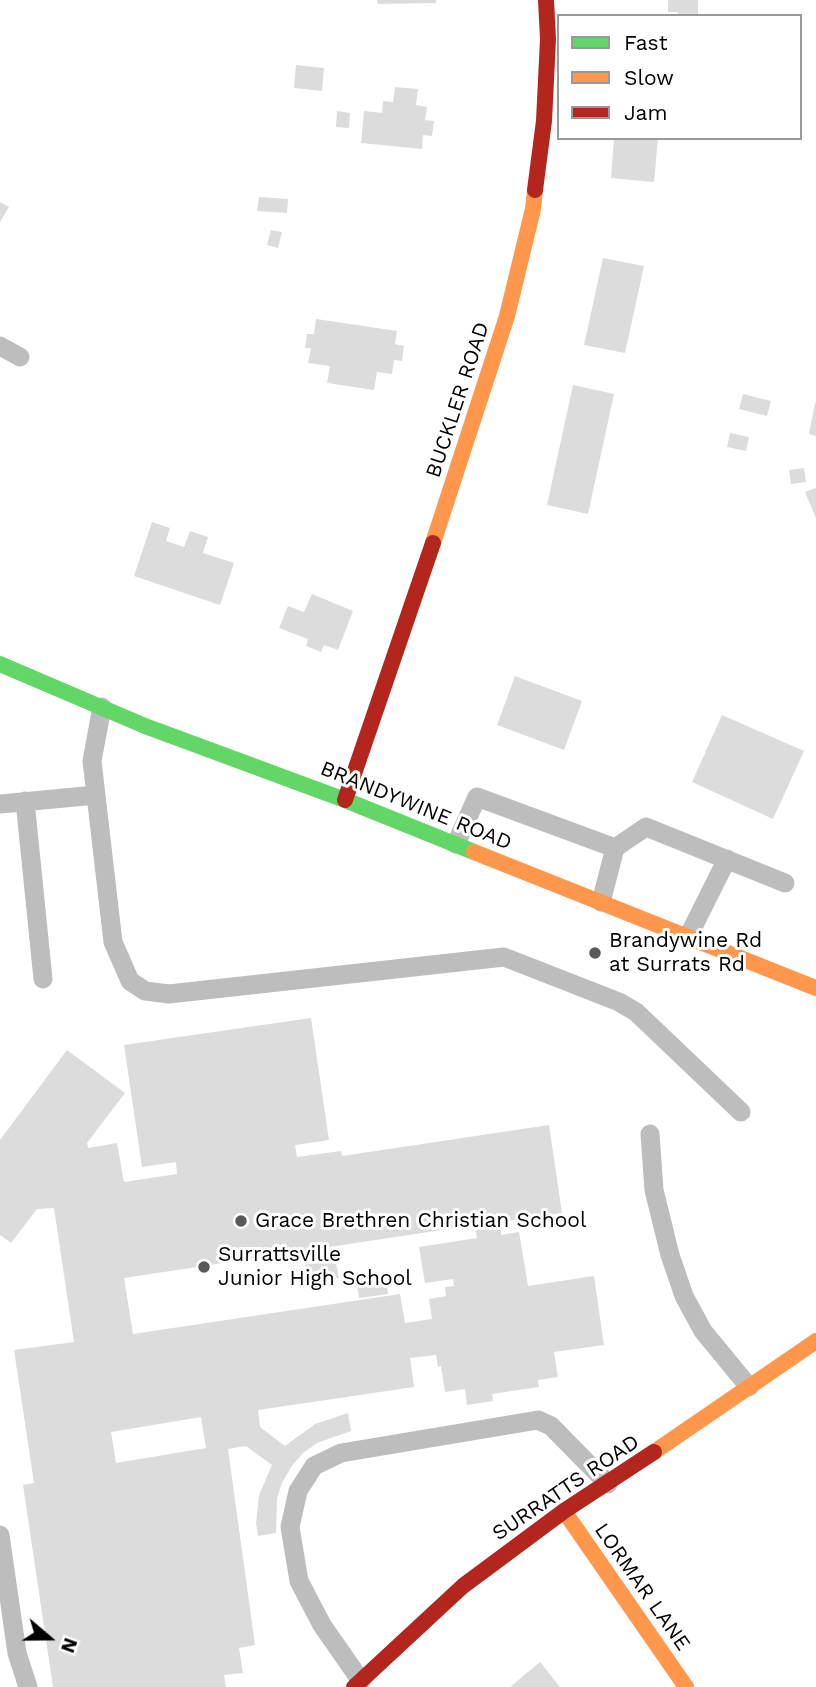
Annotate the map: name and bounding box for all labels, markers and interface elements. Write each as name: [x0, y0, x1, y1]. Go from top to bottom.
legend: [557, 14, 802, 140]
text: Fast: [624, 30, 668, 55]
text: Slow: [624, 65, 674, 90]
text: Jam: [624, 100, 667, 125]
street label: BUCKLER ROAD: [421, 319, 495, 481]
street label: BRANDYWINE ROAD: [317, 756, 515, 856]
place label: Brandywine Rd at Surrats Rd: [609, 928, 762, 978]
marker: Brandywine Rd at Surrats Rd: [587, 945, 603, 961]
place label: Grace Brethren Christian School: [255, 1208, 586, 1234]
marker: Grace Brethren Christian School: [233, 1213, 249, 1229]
place label: Surrattsville Junior High School: [218, 1242, 412, 1292]
marker: Surrattsville Junior High School: [196, 1259, 212, 1275]
street label: SURRATTS ROAD: [488, 1430, 644, 1546]
street label: LORMAR LANE: [589, 1518, 695, 1656]
north arrow: [14, 1603, 84, 1673]
text: N: [56, 1635, 82, 1656]

